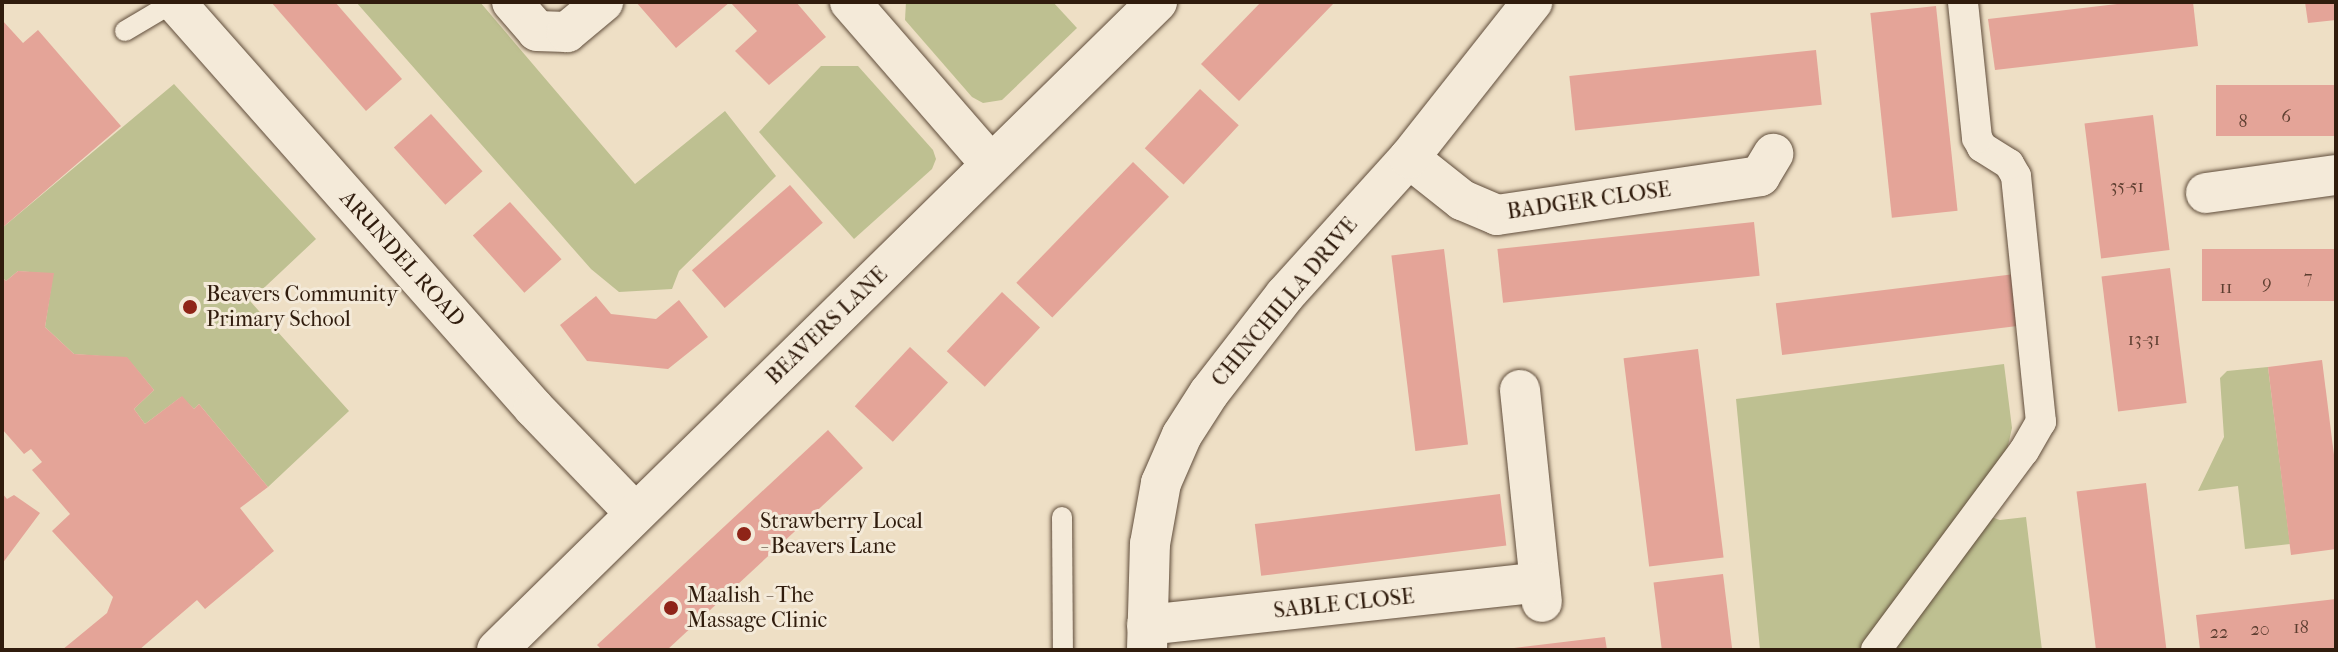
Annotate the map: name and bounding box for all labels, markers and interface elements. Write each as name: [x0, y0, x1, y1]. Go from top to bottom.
house number: 6: [2281, 106, 2291, 128]
house number: 8: [2238, 111, 2248, 133]
street label: BADGER CLOSE: [1505, 176, 1673, 226]
house number: 35-51: [2110, 176, 2144, 198]
street label: ARUNDEL ROAD: [334, 185, 470, 333]
street label: CHINCHILLA DRIVE: [1207, 212, 1363, 392]
street label: BEAVERS LANE: [761, 262, 893, 390]
house number: 7: [2304, 267, 2312, 289]
house number: 9: [2262, 272, 2272, 294]
house number: 11: [2220, 277, 2232, 299]
place label: Beavers Community Primary School: [206, 281, 398, 332]
marker: Beavers Community Primary School: [181, 298, 199, 316]
house number: 13-31: [2128, 329, 2160, 351]
place label: Strawberry Local - Beavers Lane: [760, 508, 923, 560]
marker: Strawberry Local - Beavers Lane: [735, 525, 753, 543]
place label: Maalish - The Massage Clinic: [687, 582, 827, 634]
street label: SABLE CLOSE: [1272, 583, 1416, 625]
marker: Maalish - The Massage Clinic: [662, 599, 680, 617]
house number: 18: [2293, 617, 2309, 639]
house number: 20: [2250, 619, 2270, 641]
house number: 22: [2210, 622, 2228, 644]

